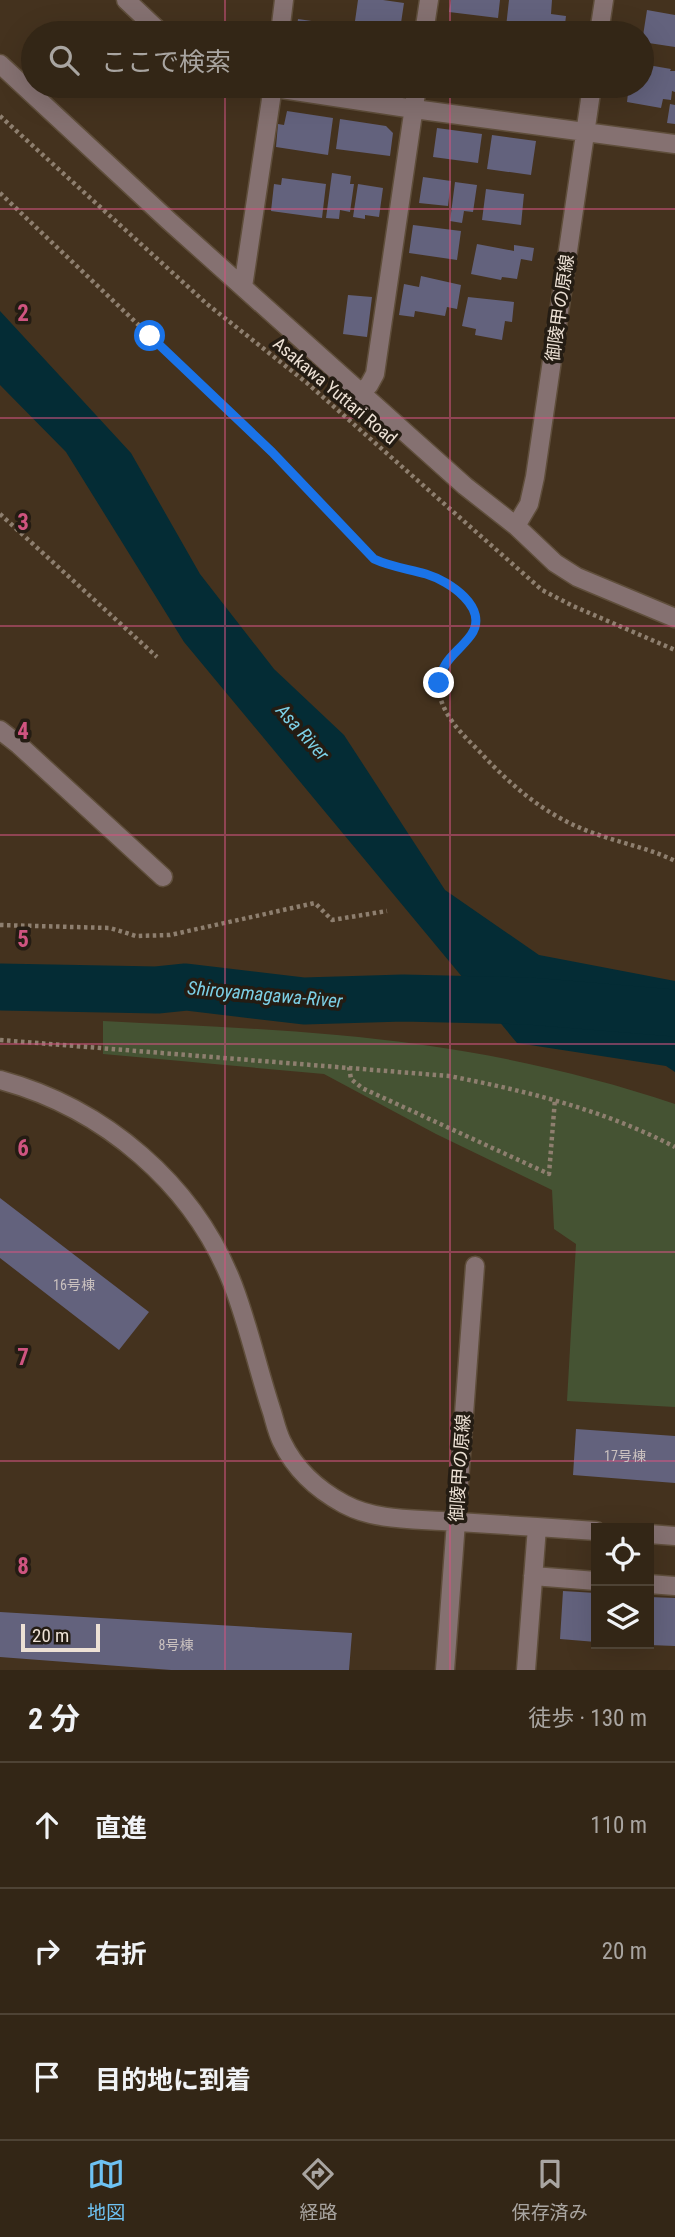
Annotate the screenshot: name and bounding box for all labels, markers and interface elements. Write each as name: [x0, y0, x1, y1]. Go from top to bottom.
search box: [21, 21, 654, 98]
icon: search: [45, 41, 83, 79]
text: ここで検索: [101, 47, 231, 77]
street label: 御陵甲の原線: [542, 253, 577, 363]
text: 2: [17, 300, 29, 327]
route start: [134, 320, 165, 351]
street label: Asakawa Yuttari Road: [269, 333, 402, 449]
text: 3: [17, 509, 29, 536]
route end: [423, 667, 454, 698]
water label: Asa River: [271, 699, 334, 766]
text: 4: [17, 718, 29, 745]
text: 5: [17, 926, 29, 953]
water label: Shiroyamagawa-River: [186, 976, 344, 1013]
text: 6: [17, 1135, 29, 1162]
house number: 16号棟: [53, 1277, 95, 1293]
text: 7: [17, 1344, 29, 1371]
street label: 御陵甲の原線: [445, 1413, 474, 1523]
house number: 17号棟: [604, 1448, 646, 1464]
map controls: [591, 1523, 654, 1649]
button: locate: [591, 1523, 654, 1586]
text: 8: [17, 1553, 29, 1580]
button: layers: [591, 1586, 654, 1649]
scale bar: [21, 1621, 100, 1653]
text: 20 m: [32, 1624, 69, 1647]
house number: 8号棟: [159, 1637, 193, 1653]
text: 2 分: [28, 1701, 80, 1736]
text: 徒歩 · 130 m: [528, 1705, 647, 1732]
icon: ahead: [28, 1806, 66, 1844]
text: 110 m: [590, 1812, 647, 1839]
text: 直進: [95, 1813, 147, 1843]
icon: right: [28, 1932, 66, 1970]
text: 20 m: [602, 1938, 647, 1965]
text: 右折: [95, 1939, 147, 1969]
icon: arrive: [28, 2058, 66, 2096]
text: 目的地に到着: [95, 2065, 251, 2095]
tab: 地図: [87, 2155, 125, 2224]
tab: 経路: [299, 2155, 338, 2224]
tab: 保存済み: [512, 2155, 588, 2224]

